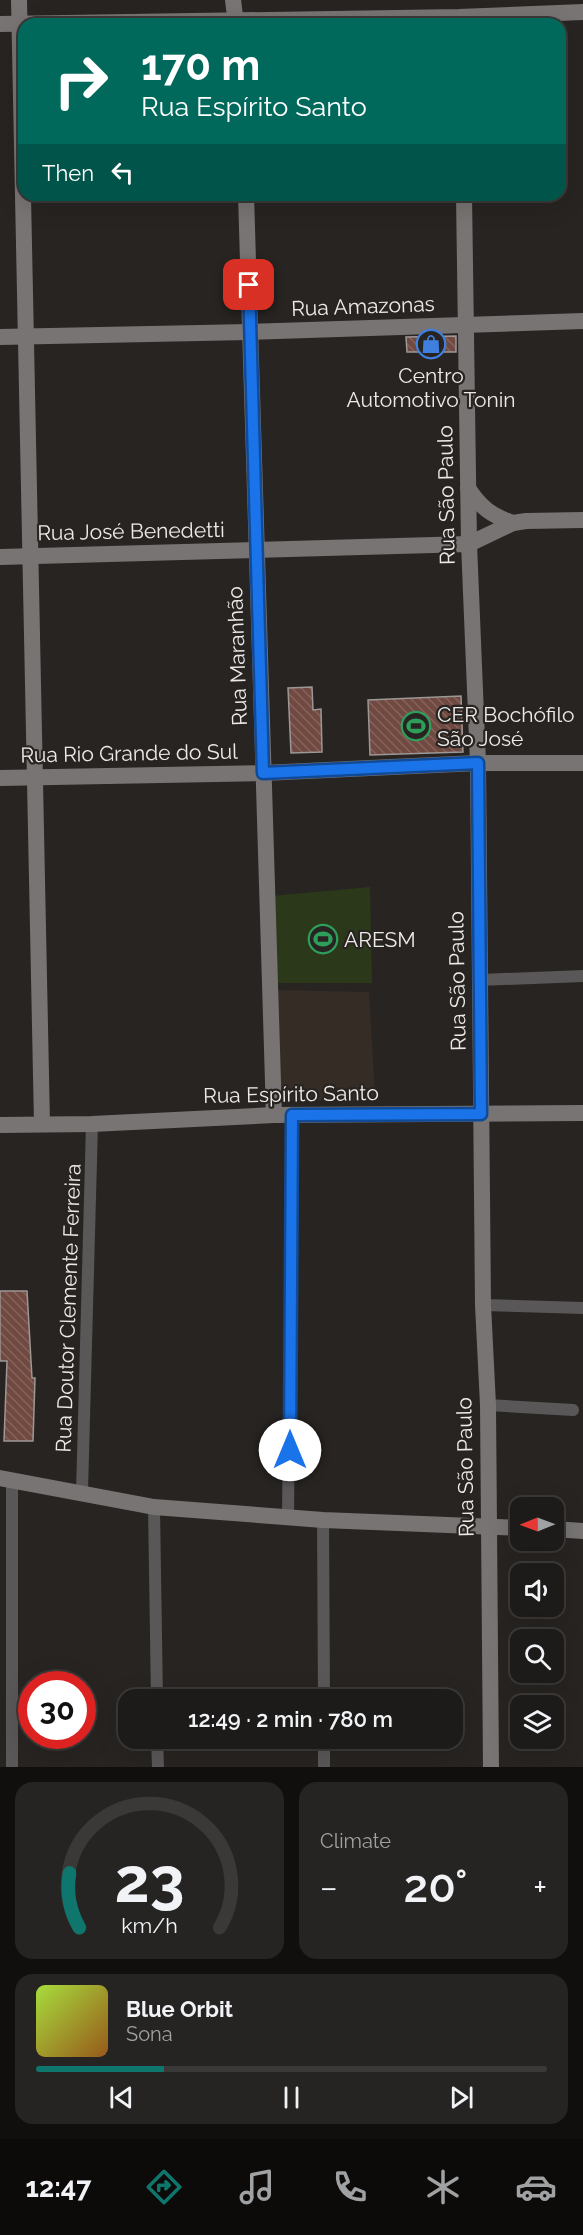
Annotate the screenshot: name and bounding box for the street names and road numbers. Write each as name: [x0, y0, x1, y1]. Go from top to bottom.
street label: Rua Amazonas: [291, 291, 435, 321]
street label: Rua São Paulo: [432, 425, 460, 565]
street label: Rua José Benedetti: [37, 517, 225, 545]
street label: Rua Maranhão: [222, 586, 252, 726]
street label: Rua Rio Grande do Sul: [20, 739, 238, 767]
street label: Rua São Paulo: [443, 911, 471, 1051]
street label: Rua Espírito Santo: [203, 1080, 379, 1108]
street label: Rua Doutor Clemente Ferreira: [50, 1163, 86, 1453]
street label: Rua São Paulo: [451, 1397, 479, 1537]

